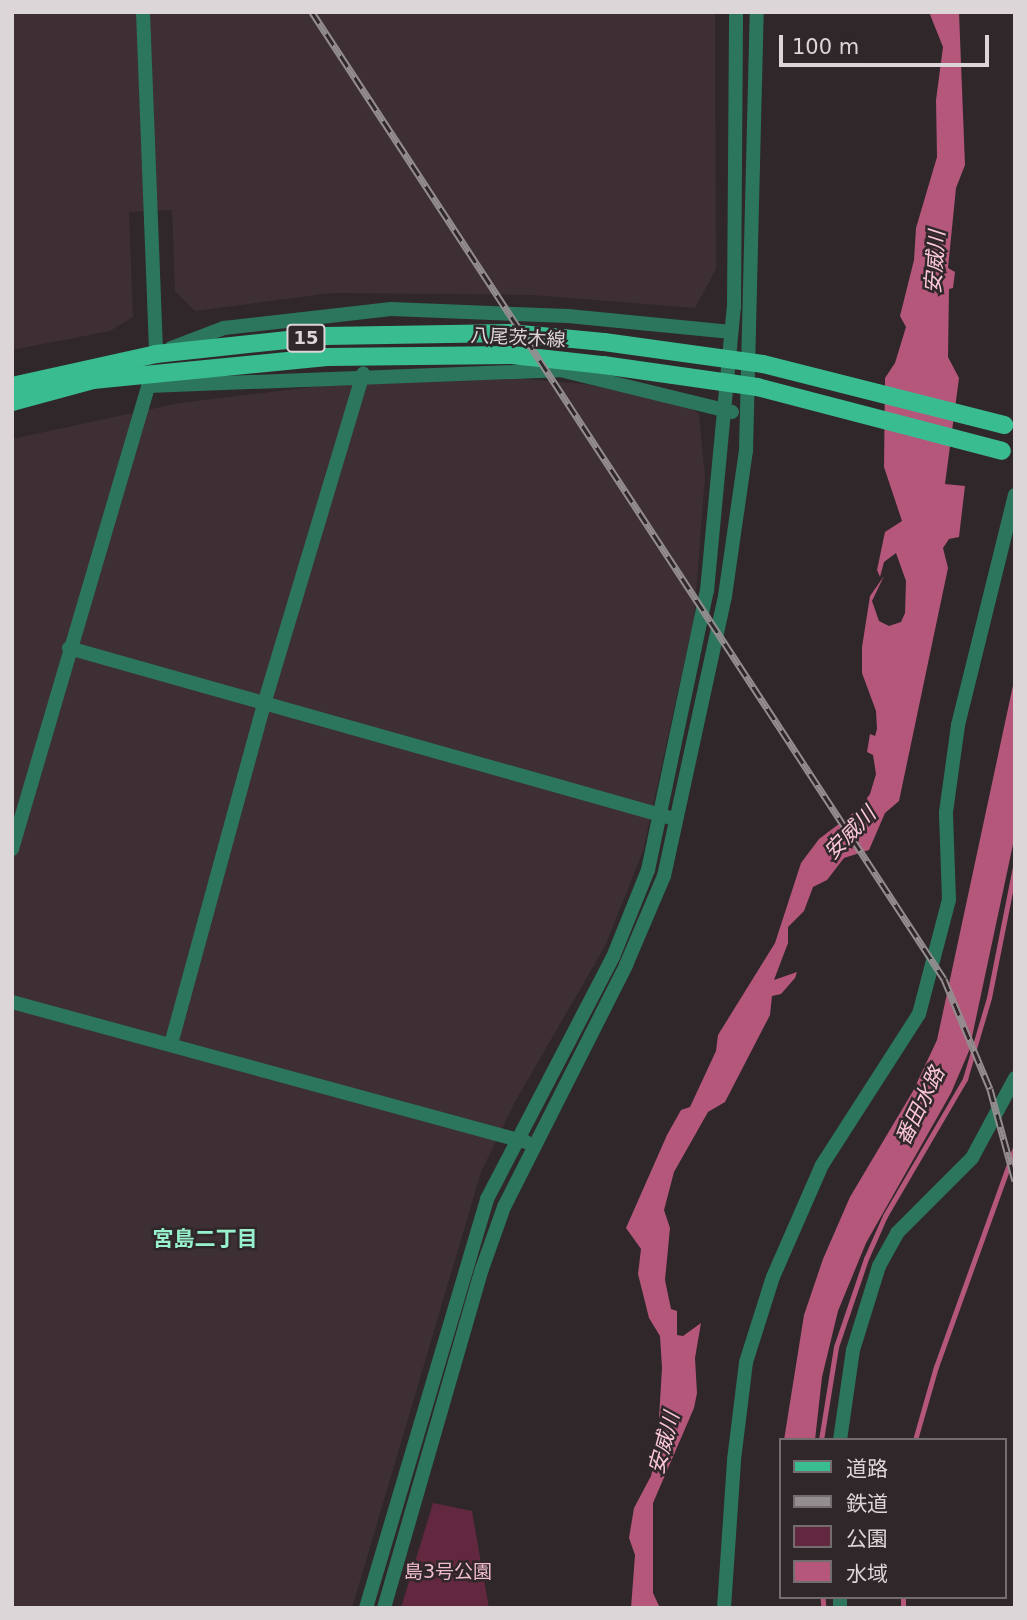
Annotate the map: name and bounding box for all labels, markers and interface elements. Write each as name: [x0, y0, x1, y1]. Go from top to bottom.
scale bar: [782, 21, 992, 65]
text: 100 m: [792, 35, 859, 59]
water label: 安威川: [920, 230, 950, 294]
road number: 15: [285, 324, 327, 352]
street label: 八尾茨木線: [470, 324, 566, 352]
water label: 安威川: [819, 802, 881, 864]
water label: 番田水路: [890, 1063, 950, 1149]
district label: 宮島二丁目: [153, 1226, 257, 1252]
water label: 安威川: [644, 1409, 684, 1477]
legend: [778, 1438, 1006, 1599]
text: 道路: [846, 1457, 888, 1481]
text: 鉄道: [846, 1492, 888, 1516]
text: 公園: [846, 1527, 888, 1551]
park label: 島3号公園: [404, 1561, 492, 1583]
text: 水域: [846, 1562, 888, 1586]

